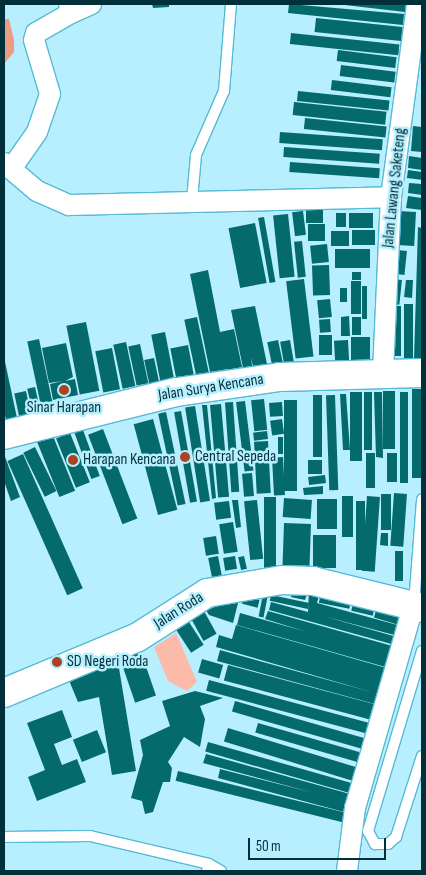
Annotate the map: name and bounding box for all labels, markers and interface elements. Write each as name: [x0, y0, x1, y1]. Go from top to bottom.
street label: Jalan Lawang Saketeng: [379, 127, 411, 249]
street label: Jalan Surya Kencana: [157, 370, 265, 406]
marker: Sinar Harapan: [58, 384, 70, 396]
place label: Sinar Harapan: [27, 398, 101, 418]
place label: Central Sepeda: [195, 447, 276, 467]
place label: Harapan Kencana: [83, 450, 176, 470]
marker: Central Sepeda: [179, 451, 191, 463]
marker: Harapan Kencana: [67, 454, 79, 466]
street label: Jalan Roda: [151, 588, 207, 634]
place label: SD Negeri Roda: [67, 652, 148, 672]
marker: SD Negeri Roda: [51, 656, 63, 668]
scale bar: [251, 828, 388, 860]
text: 50 m: [256, 837, 281, 856]

